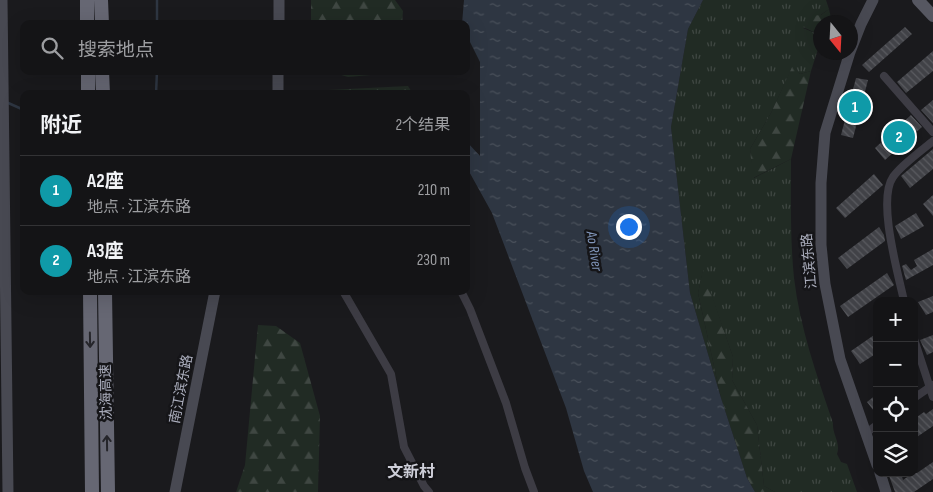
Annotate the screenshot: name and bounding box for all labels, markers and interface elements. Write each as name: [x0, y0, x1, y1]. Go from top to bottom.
north arrow: [813, 15, 858, 60]
search box: [20, 20, 470, 75]
icon: search: [38, 34, 66, 62]
text: 搜索地点: [78, 39, 154, 62]
pin: 1: [839, 88, 871, 126]
text: 附近: [40, 113, 82, 138]
text: 2个结果: [395, 116, 450, 135]
pin: 2: [883, 118, 915, 156]
text: A2座: [87, 170, 124, 193]
text: 1: [53, 181, 59, 200]
text: 210 m: [418, 181, 450, 200]
text: 地点 · 江滨东路: [87, 198, 191, 217]
your location: [616, 214, 642, 240]
water label: Ao River: [581, 229, 607, 273]
street label: 江滨东路: [798, 232, 820, 290]
text: A3座: [87, 240, 124, 263]
text: 2: [52, 251, 60, 270]
text: 230 m: [417, 251, 450, 270]
text: 地点 · 江滨东路: [87, 268, 191, 287]
map controls: [873, 297, 918, 477]
button: +: [873, 297, 918, 342]
one-way arrow: [85, 332, 95, 348]
button: −: [873, 342, 918, 387]
street label: 南江滨东路: [166, 353, 196, 425]
street label: 沈海高速: [97, 364, 115, 420]
button: locate: [873, 387, 918, 432]
button: layers: [873, 432, 918, 477]
one-way arrow: [102, 436, 112, 452]
district label: 文新村: [387, 462, 435, 482]

